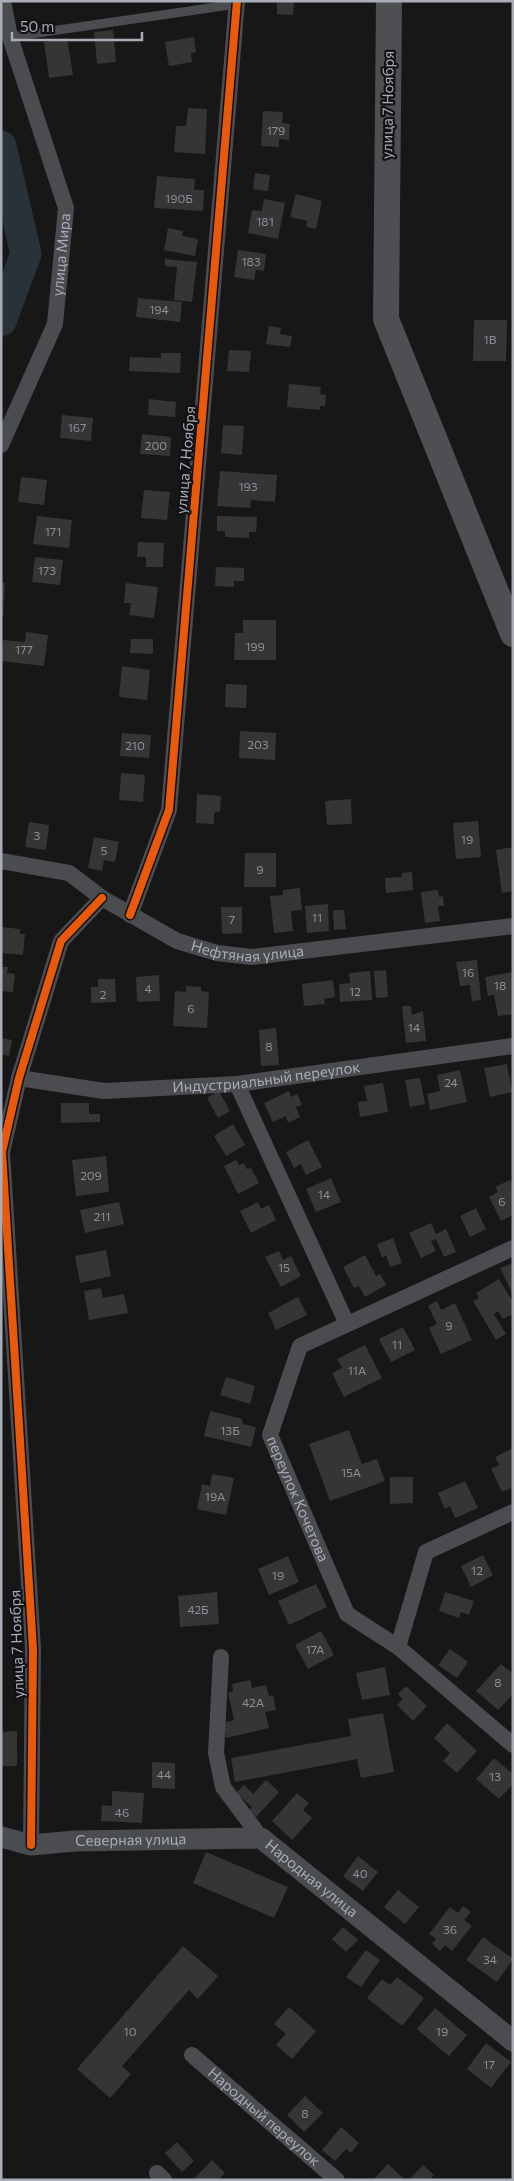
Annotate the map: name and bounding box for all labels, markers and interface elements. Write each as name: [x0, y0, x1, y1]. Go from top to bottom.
scale bar: [12, 10, 142, 42]
text: 50 m: [20, 17, 54, 35]
street label: улица 7 Ноября: [377, 51, 397, 159]
house number: 179: [267, 123, 285, 137]
house number: 190Б: [165, 191, 193, 205]
street label: улица Мира: [48, 212, 73, 297]
house number: 181: [256, 214, 274, 228]
house number: 183: [241, 254, 261, 268]
house number: 194: [149, 302, 169, 316]
house number: 1В: [484, 332, 497, 346]
street label: улица 7 Ноября: [171, 405, 199, 515]
house number: 167: [68, 420, 86, 434]
house number: 200: [145, 438, 167, 452]
house number: 193: [238, 479, 258, 493]
house number: 171: [45, 524, 61, 538]
house number: 173: [38, 563, 56, 577]
house number: 199: [245, 639, 265, 653]
house number: 177: [15, 642, 33, 656]
house number: 203: [247, 737, 269, 751]
house number: 210: [125, 738, 145, 752]
house number: 3: [34, 828, 41, 842]
house number: 19: [461, 832, 473, 846]
house number: 5: [101, 843, 108, 857]
house number: 9: [256, 862, 264, 876]
house number: 11: [312, 910, 322, 924]
house number: 7: [229, 912, 235, 926]
street label: Нефтяная улица: [189, 936, 305, 965]
house number: 16: [462, 965, 474, 979]
house number: 18: [494, 978, 506, 992]
house number: 4: [144, 981, 152, 995]
house number: 12: [349, 984, 361, 998]
house number: 2: [100, 987, 107, 1001]
house number: 6: [187, 1001, 195, 1015]
house number: 14: [408, 1020, 420, 1034]
house number: 8: [265, 1039, 273, 1053]
street label: Индустриальный переулок: [172, 1057, 361, 1095]
house number: 24: [444, 1075, 458, 1089]
house number: 209: [80, 1168, 102, 1182]
house number: 14: [318, 1187, 330, 1201]
house number: 6: [498, 1194, 506, 1208]
house number: 211: [94, 1209, 110, 1223]
house number: 15: [278, 1260, 290, 1274]
house number: 9: [445, 1318, 453, 1332]
house number: 11: [392, 1337, 402, 1351]
house number: 11А: [348, 1363, 366, 1377]
house number: 13Б: [220, 1423, 240, 1437]
street label: переулок Кочетова: [264, 1433, 333, 1564]
house number: 15А: [341, 1465, 361, 1479]
house number: 19А: [205, 1489, 225, 1503]
house number: 12: [471, 1563, 483, 1577]
house number: 19: [272, 1568, 284, 1582]
street label: улица 7 Ноября: [5, 1589, 27, 1699]
house number: 42Б: [187, 1602, 209, 1616]
house number: 17А: [306, 1642, 324, 1656]
house number: 8: [494, 1675, 502, 1689]
house number: 42А: [242, 1695, 264, 1709]
house number: 44: [157, 1767, 171, 1781]
house number: 13: [489, 1769, 501, 1783]
house number: 46: [115, 1805, 129, 1819]
street label: Северная улица: [75, 1829, 186, 1849]
street label: Народная улица: [262, 1835, 362, 1920]
house number: 40: [352, 1866, 368, 1880]
house number: 36: [443, 1922, 457, 1936]
house number: 34: [483, 1952, 497, 1966]
house number: 10: [124, 2024, 137, 2038]
house number: 19: [436, 2024, 448, 2038]
house number: 17: [483, 2057, 495, 2071]
street label: Народный переулок: [205, 2063, 324, 2170]
house number: 8: [301, 2106, 309, 2120]

